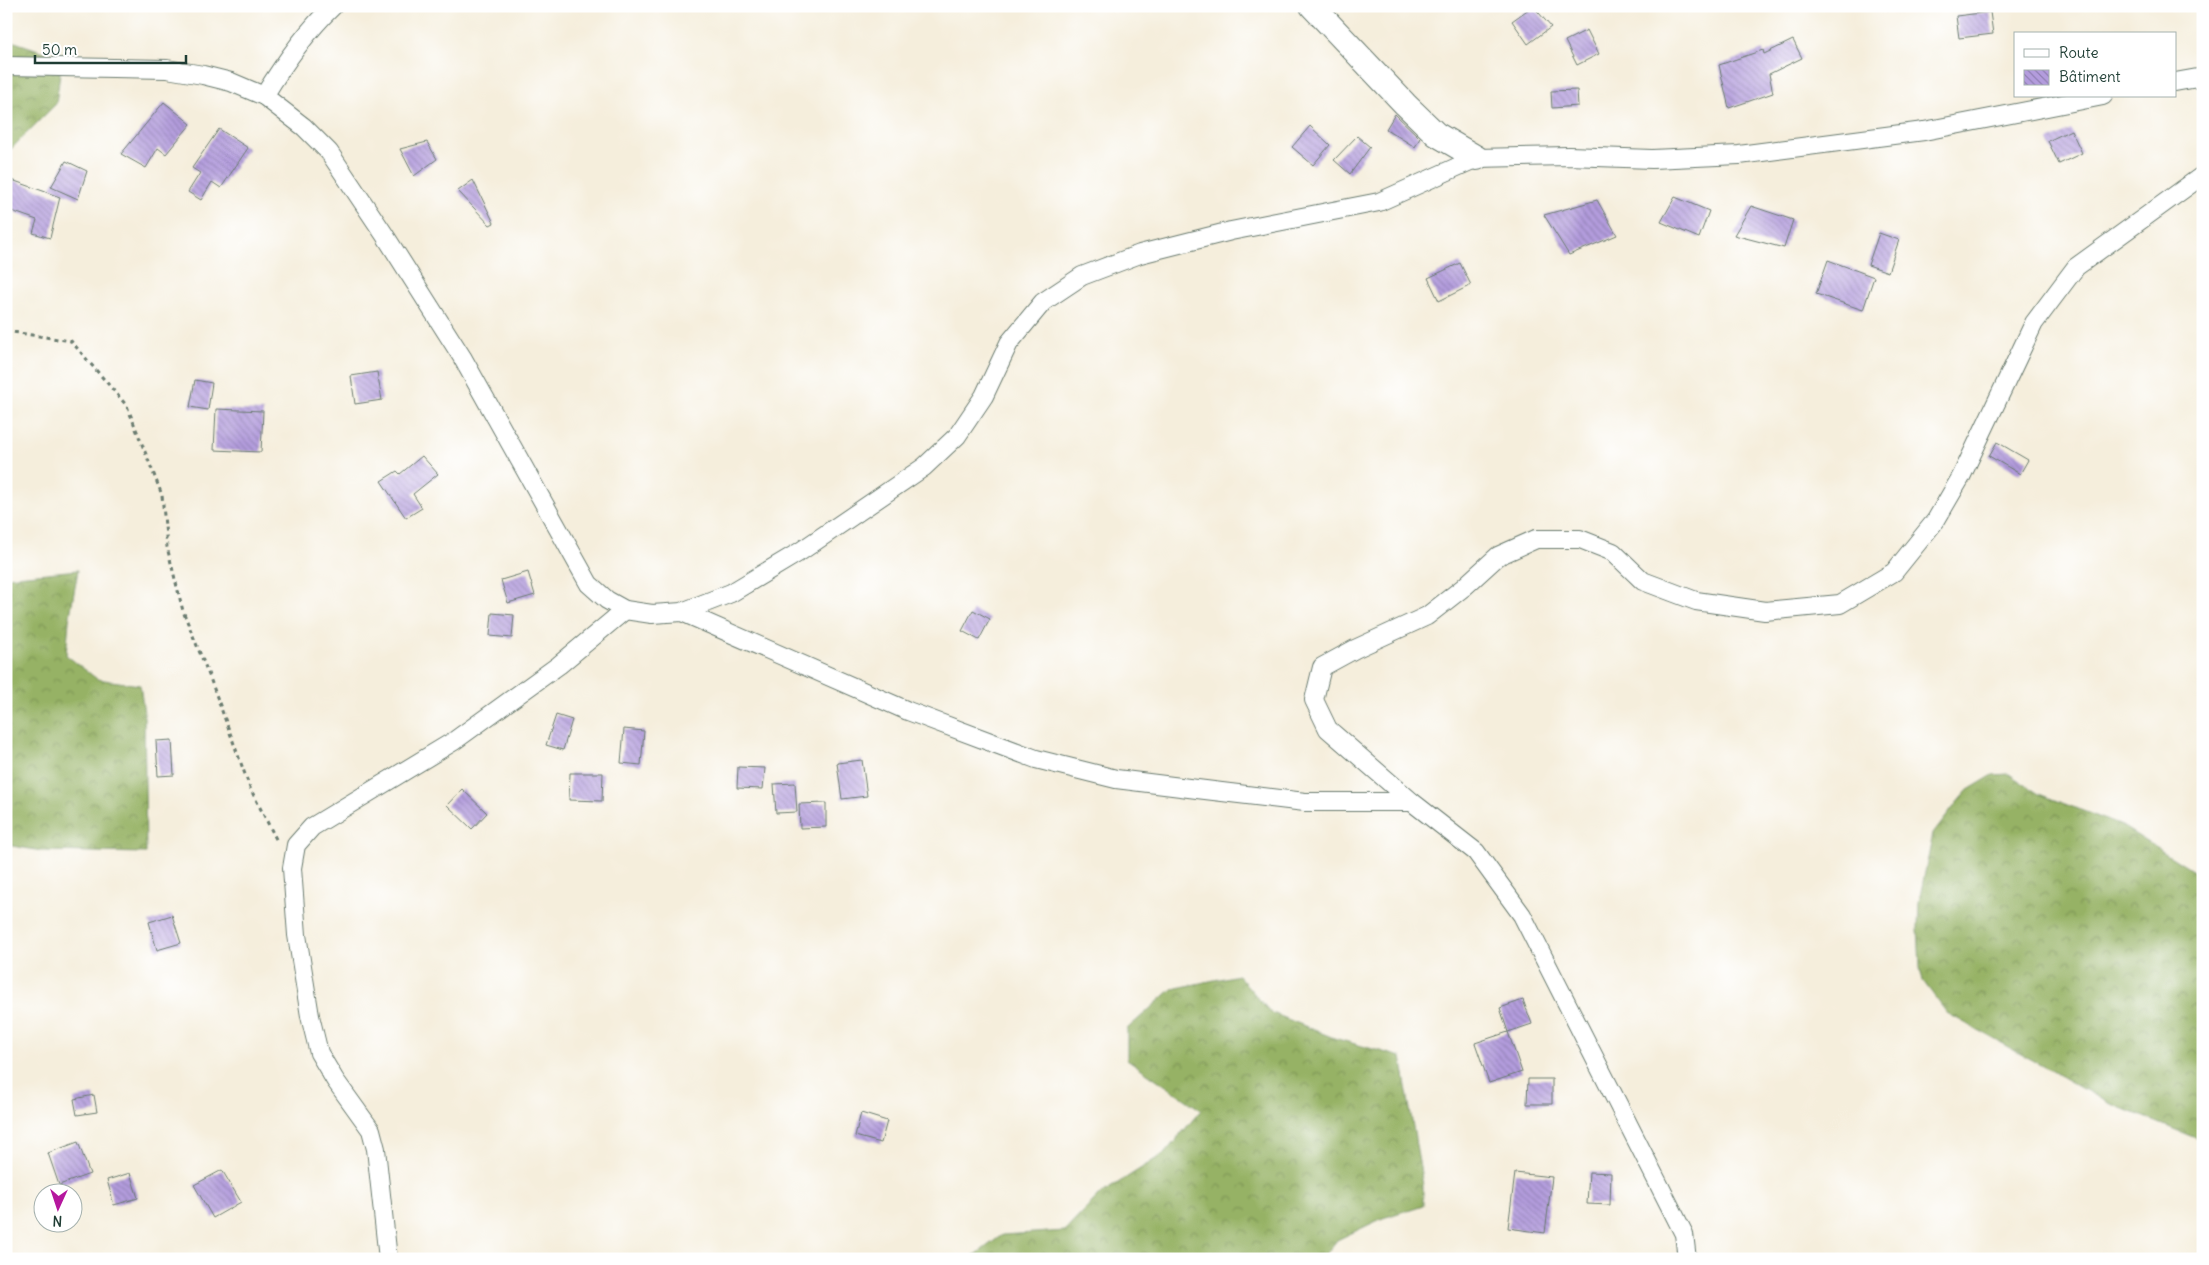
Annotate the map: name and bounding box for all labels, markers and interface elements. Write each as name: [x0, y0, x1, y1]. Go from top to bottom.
scale bar: [35, 32, 186, 64]
legend: [2014, 32, 2176, 98]
text: 50 m: [42, 40, 77, 59]
text: Route: [2059, 43, 2099, 62]
text: Bâtiment: [2059, 67, 2121, 86]
north arrow: [32, 1182, 82, 1232]
text: N: [52, 1212, 63, 1230]

